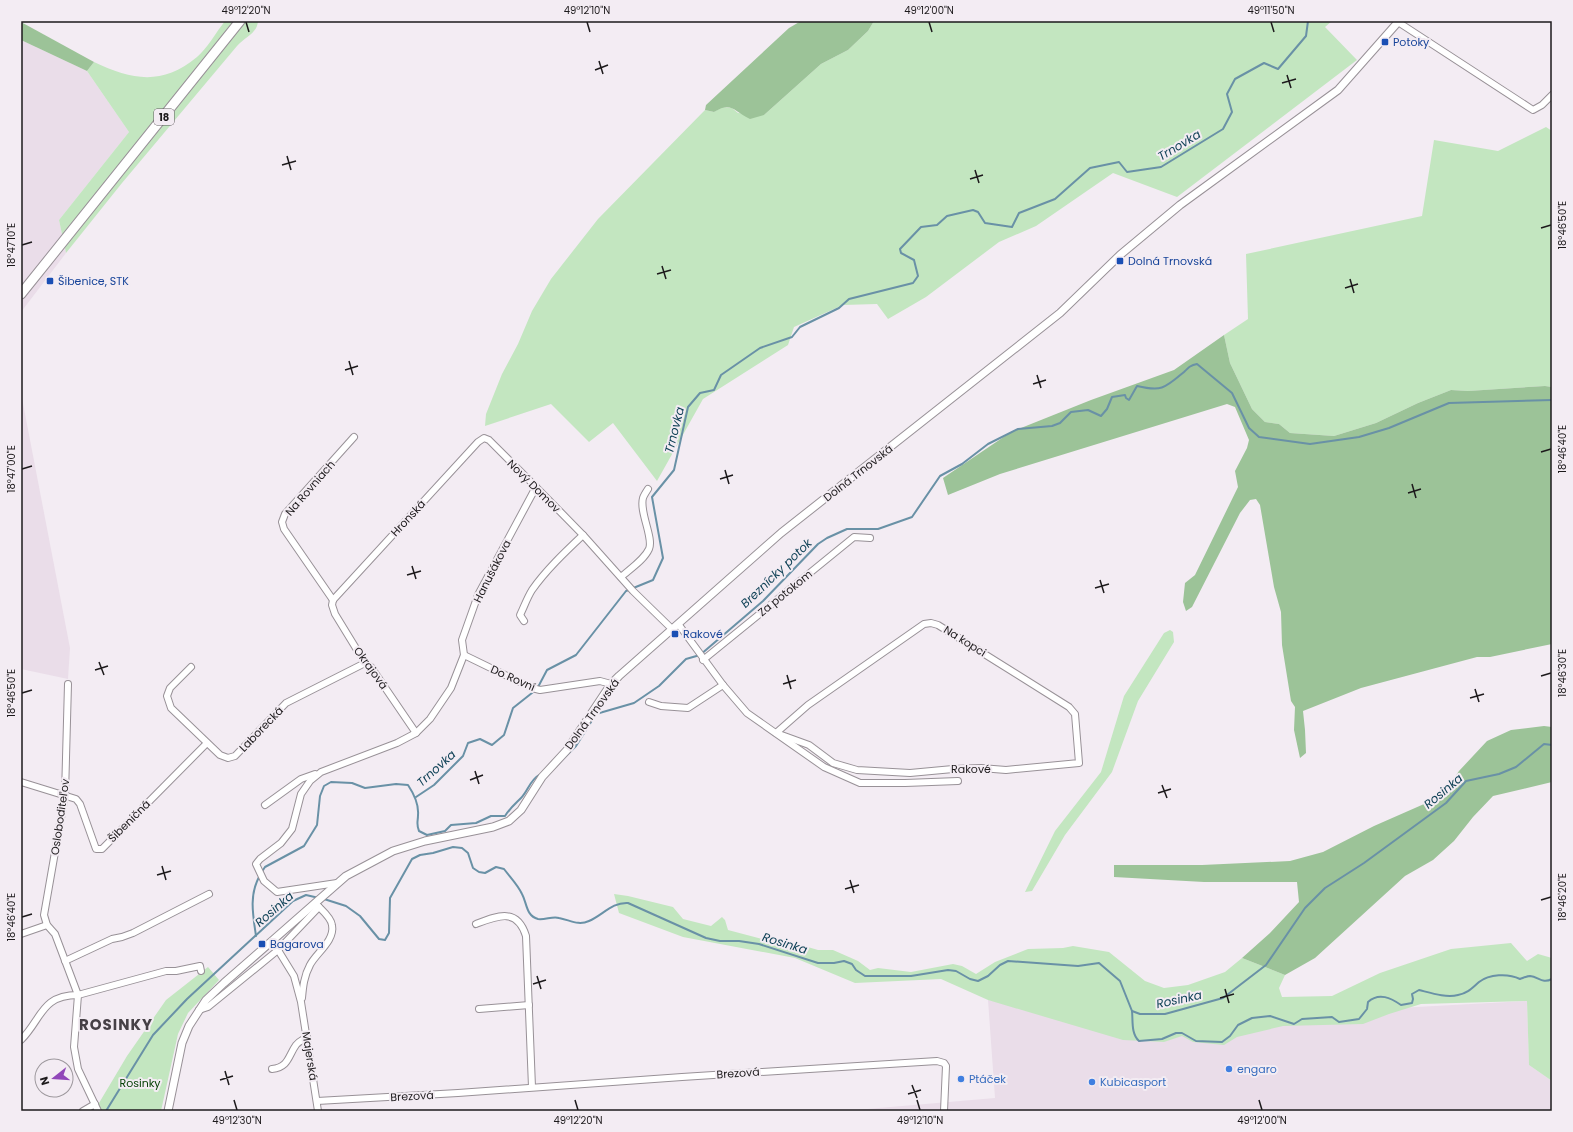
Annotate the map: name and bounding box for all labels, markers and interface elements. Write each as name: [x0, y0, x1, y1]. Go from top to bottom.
text: 49°12'20"N: [221, 3, 271, 18]
text: 49°12'10"N: [564, 3, 610, 18]
text: 49°12'00"N: [904, 3, 954, 18]
text: 49°11'50"N: [1247, 3, 1295, 18]
place label: Potoky: [1393, 34, 1430, 50]
marker: Potoky: [1380, 37, 1390, 47]
road number: 18: [154, 109, 174, 125]
water label: Trnovka: [1154, 126, 1204, 164]
text: 18°46'50"E: [1555, 201, 1570, 249]
text: 18°47'10"E: [4, 223, 19, 267]
place label: Dolná Trnovská: [1128, 253, 1212, 269]
marker: Dolná Trnovská: [1115, 256, 1125, 266]
place label: Šibenice, STK: [58, 273, 129, 289]
marker: Šibenice, STK: [45, 276, 55, 286]
water label: Trnovka: [660, 405, 688, 455]
text: 18°46'40"E: [1555, 425, 1570, 473]
street label: Dolná Trnovská: [820, 441, 896, 505]
text: 18°47'00"E: [4, 445, 19, 493]
street label: Nový Domov: [504, 456, 565, 517]
street label: Na Rovniach: [281, 457, 339, 519]
street label: Hronská: [387, 496, 429, 540]
water label: Breznícky potok: [737, 534, 816, 611]
street label: Hanušákova: [469, 537, 515, 605]
street label: Za potokom: [754, 566, 816, 620]
street label: Na kopci: [941, 622, 990, 661]
place label: Rakové: [683, 626, 723, 642]
marker: Rakové: [670, 629, 680, 639]
street label: Okrajová: [350, 643, 392, 693]
text: 18°46'30"E: [1555, 649, 1570, 697]
street label: Do Rovní: [488, 661, 538, 695]
text: 18°46'50"E: [4, 669, 19, 717]
street label: Dolná Trnovská: [561, 675, 623, 753]
street label: Laborecká: [235, 703, 287, 755]
water label: Trnovka: [413, 746, 459, 790]
street label: Rakové: [951, 761, 991, 777]
water label: Rosinka: [1420, 770, 1466, 812]
street label: Osloboditeľov: [47, 777, 73, 856]
street label: Šibeničná: [104, 796, 154, 846]
text: 18°46'20"E: [1555, 873, 1570, 921]
water label: Rosinka: [251, 887, 297, 931]
text: 18°46'40"E: [4, 893, 19, 941]
water label: Rosinka: [760, 928, 810, 958]
place label: Bagarova: [270, 936, 324, 952]
marker: Bagarova: [257, 939, 267, 949]
water label: Rosinka: [1155, 986, 1203, 1012]
district label: ROSINKY: [79, 1014, 153, 1035]
street label: Majerská: [298, 1030, 322, 1082]
north arrow: [34, 1058, 74, 1098]
place label: engaro: [1237, 1061, 1277, 1077]
street label: Brezová: [716, 1064, 760, 1082]
marker: engaro: [1224, 1064, 1234, 1074]
place label: Ptáček: [969, 1071, 1006, 1087]
marker: Ptáček: [956, 1074, 966, 1084]
place label: Kubicasport: [1100, 1074, 1166, 1090]
text: N: [36, 1075, 53, 1087]
park label: Rosinky: [119, 1075, 161, 1091]
marker: Kubicasport: [1087, 1077, 1097, 1087]
street label: Brezová: [390, 1087, 434, 1105]
text: 49°12'30"N: [212, 1113, 262, 1128]
text: 49°12'20"N: [553, 1113, 603, 1128]
text: 49°12'10"N: [897, 1113, 943, 1128]
text: 49°12'00"N: [1237, 1113, 1287, 1128]

